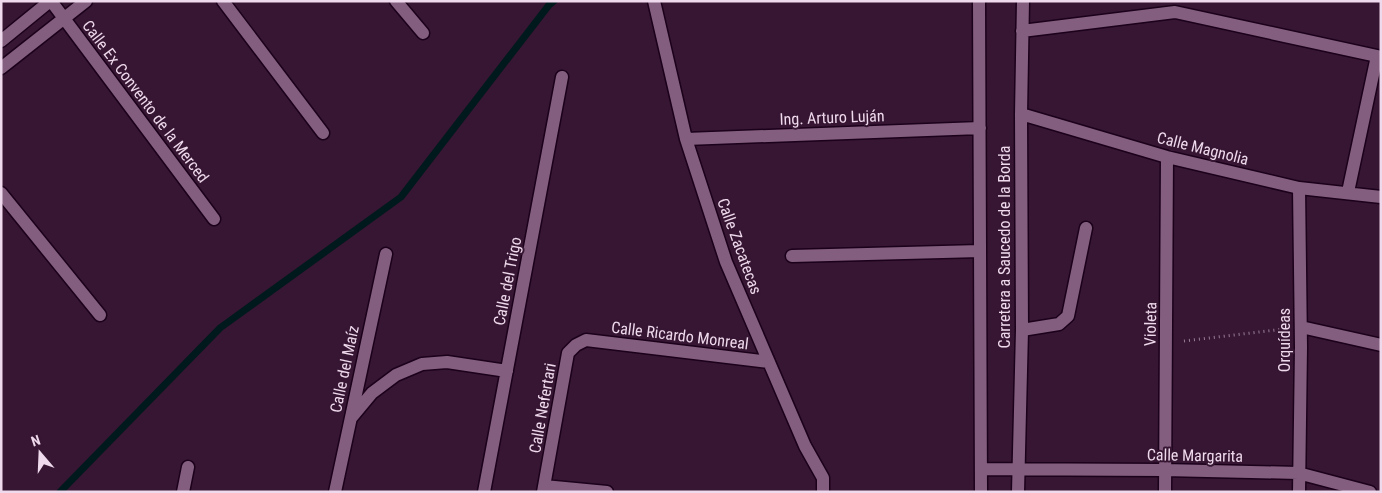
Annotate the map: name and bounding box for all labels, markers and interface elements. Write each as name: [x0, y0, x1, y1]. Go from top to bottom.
street label: Calle Ex Convento de la Merced: [78, 16, 213, 186]
street label: Ing. Arturo Luján: [779, 106, 885, 129]
street label: Calle Magnolia: [1155, 128, 1251, 169]
street label: Carretera a Saucedo de la Borda: [995, 146, 1014, 348]
street label: Calle Zacatecas: [713, 196, 766, 297]
street label: Calle del Trigo: [490, 235, 525, 327]
street label: Violeta: [1141, 302, 1160, 346]
street label: Orquídeas: [1275, 308, 1294, 372]
street label: Calle Ricardo Monreal: [610, 318, 750, 353]
street label: Calle del Maíz: [326, 324, 363, 414]
street label: Calle Nefertari: [525, 362, 560, 455]
north arrow: [15, 428, 65, 478]
text: N: [29, 432, 42, 450]
street label: Calle Margarita: [1147, 445, 1243, 466]

